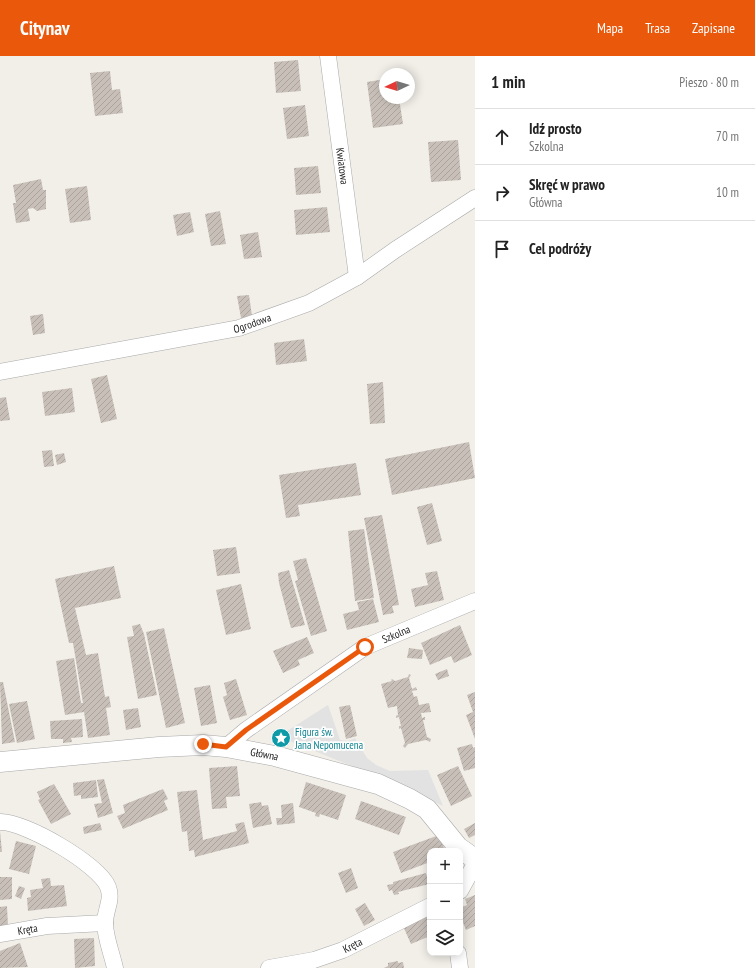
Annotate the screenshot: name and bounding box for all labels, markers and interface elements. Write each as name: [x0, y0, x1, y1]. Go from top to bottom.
text: Citynav: [20, 16, 70, 40]
text: Mapa: [597, 19, 623, 37]
text: Trasa: [645, 19, 670, 37]
text: Zapisane: [692, 19, 735, 37]
north arrow: [379, 68, 415, 104]
text: 1 min: [491, 71, 525, 93]
text: Pieszo · 80 m: [679, 74, 739, 91]
text: Idź prosto: [529, 119, 582, 138]
icon: ahead: [491, 126, 513, 148]
text: 70 m: [716, 128, 739, 145]
text: Szkolna: [529, 138, 564, 155]
street label: Kwiatowa: [333, 147, 352, 185]
text: Skręć w prawo: [529, 175, 605, 194]
icon: right: [491, 182, 513, 204]
text: 10 m: [716, 184, 739, 201]
text: Główna: [529, 194, 563, 211]
icon: arrive: [491, 238, 513, 260]
text: Cel podróży: [529, 239, 591, 258]
street label: Ogrodowa: [232, 310, 273, 336]
street label: Szkolna: [380, 622, 412, 646]
route start: [356, 638, 374, 656]
place label: Figura św. Jana Nepomucena: [294, 725, 363, 752]
place icon: Figura św. Jana Nepomucena: [270, 727, 292, 749]
route end: [194, 735, 212, 753]
street label: Główna: [249, 745, 280, 764]
map controls: [427, 848, 463, 956]
button: +: [427, 848, 463, 884]
button: −: [427, 884, 463, 920]
button: layers: [427, 920, 463, 956]
street label: Kręta: [16, 921, 39, 938]
street label: Kręta: [340, 934, 365, 956]

